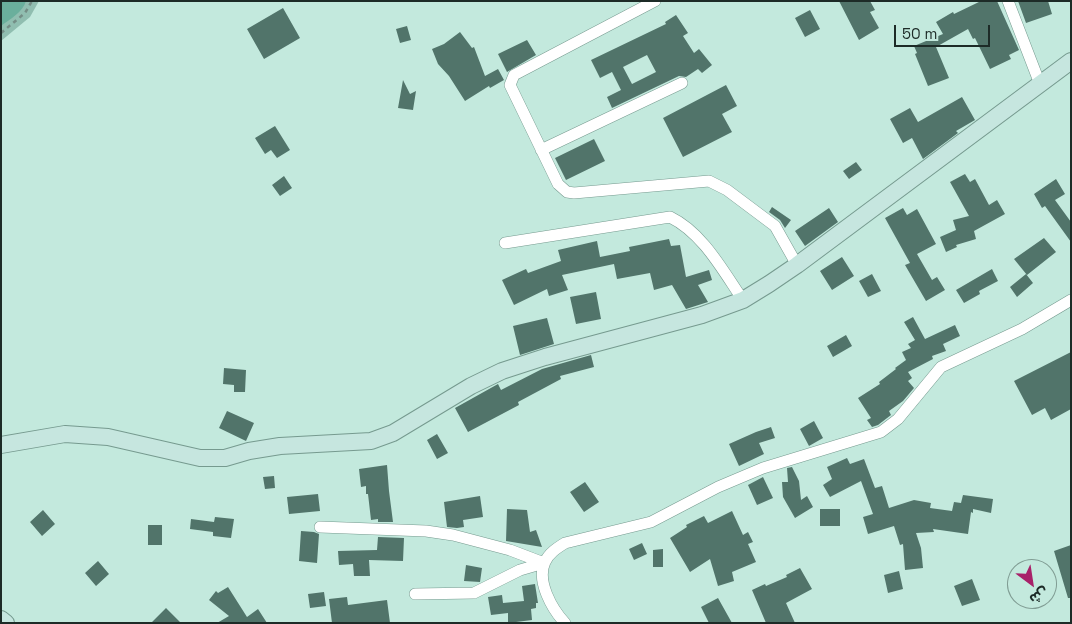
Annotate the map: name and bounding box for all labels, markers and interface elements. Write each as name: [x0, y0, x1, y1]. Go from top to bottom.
scale bar: [897, 15, 993, 47]
text: 50 m: [902, 24, 937, 43]
north arrow: [1007, 559, 1057, 609]
text: ش: [1026, 583, 1052, 609]

